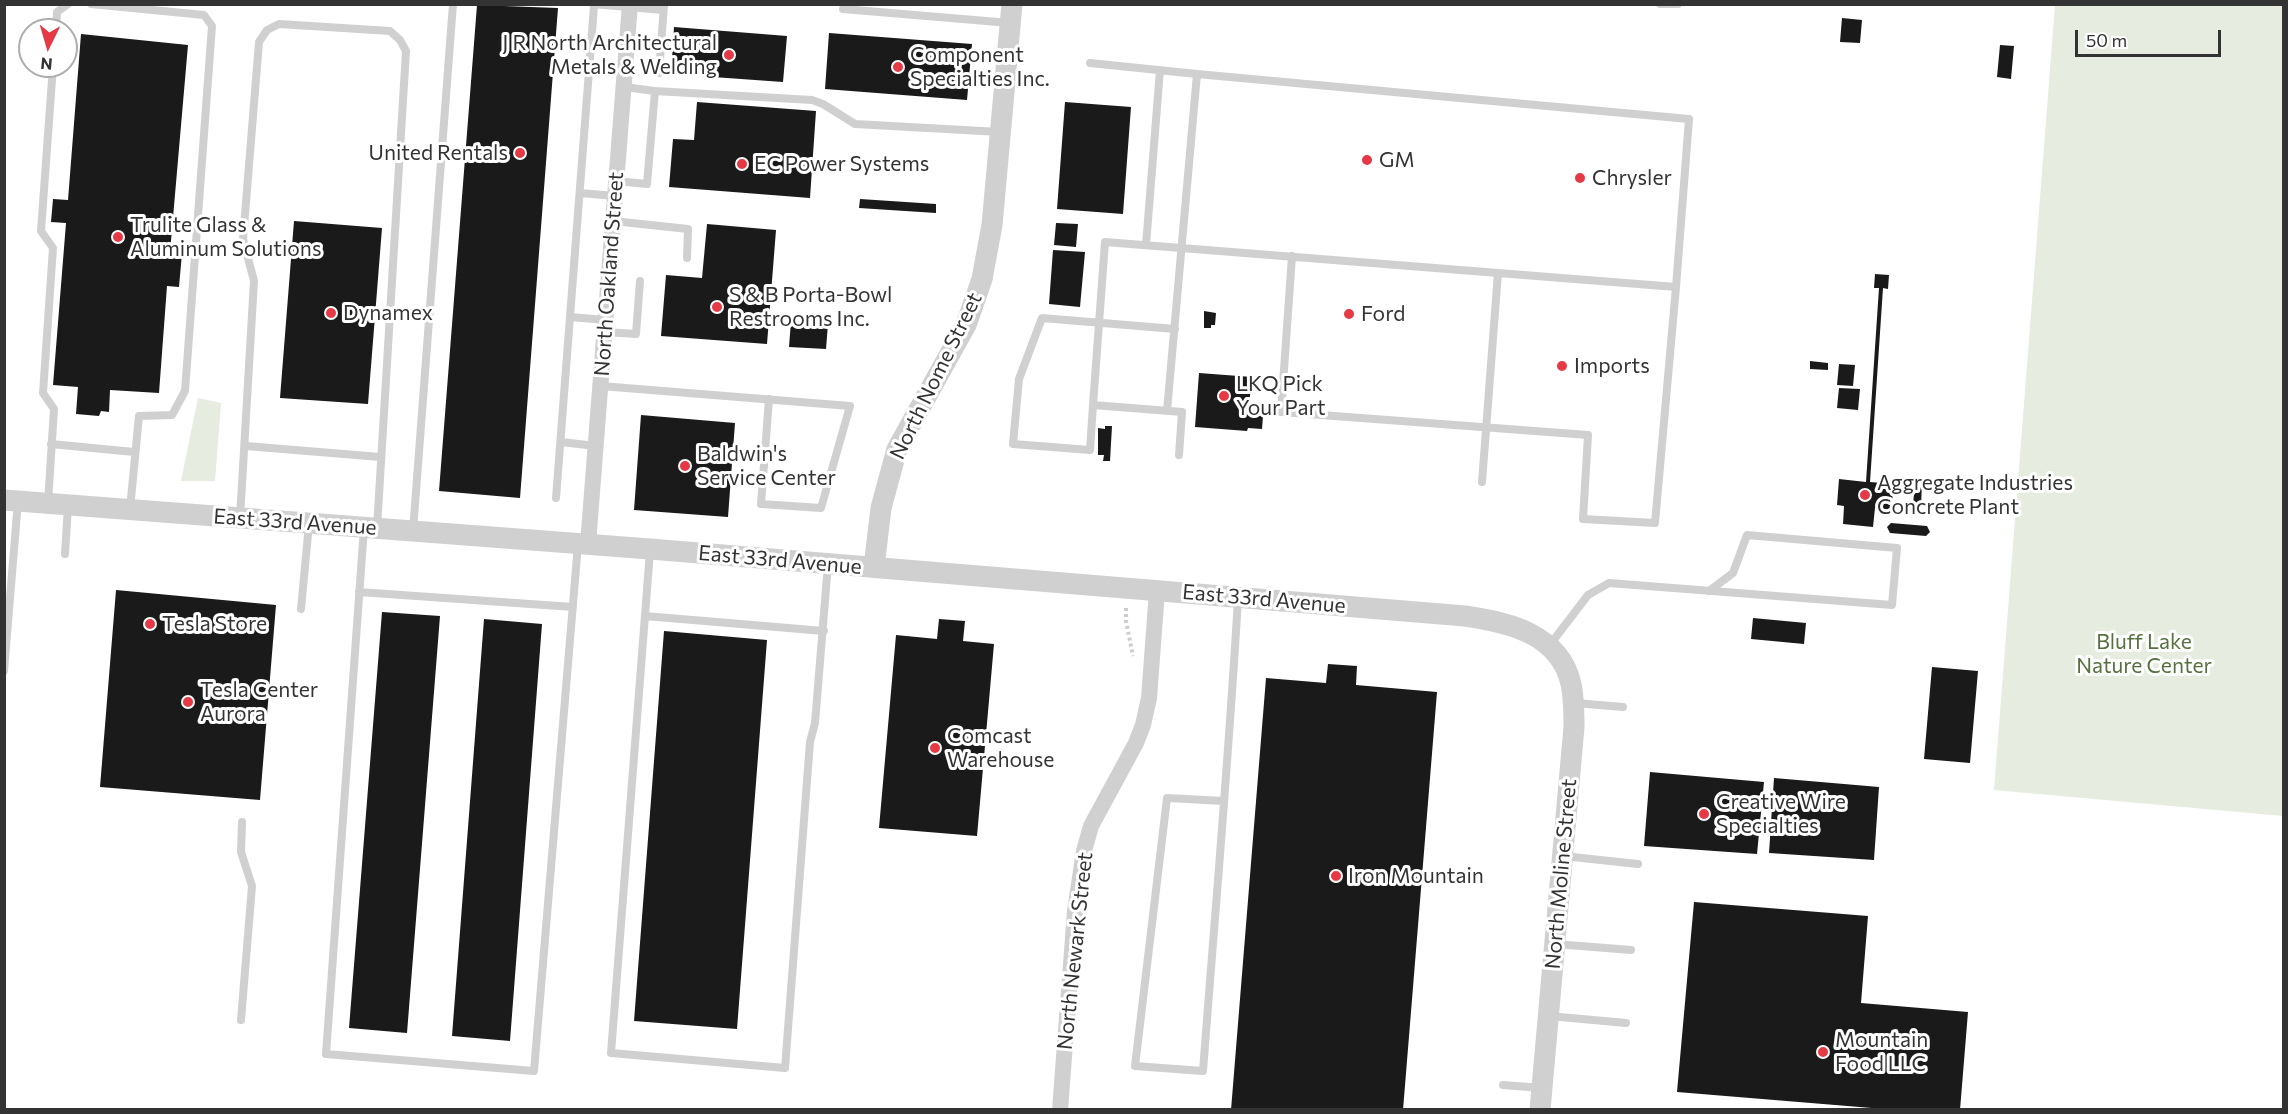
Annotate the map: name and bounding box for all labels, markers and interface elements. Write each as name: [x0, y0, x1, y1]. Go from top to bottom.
north arrow: [18, 18, 78, 78]
scale bar: [2078, 18, 2224, 56]
text: 50 m: [2086, 29, 2127, 51]
place label: J R North Architectural Metals & Welding: [502, 30, 717, 80]
place label: Component Specialties Inc.: [910, 42, 1050, 92]
marker: J R North Architectural Metals & Welding: [722, 48, 736, 62]
text: N: [40, 54, 53, 74]
marker: Component Specialties Inc.: [891, 60, 905, 74]
place label: United Rentals: [369, 140, 508, 166]
marker: United Rentals: [513, 146, 527, 160]
place label: GM: [1379, 147, 1415, 173]
place label: EC Power Systems: [754, 151, 929, 177]
marker: GM: [1360, 153, 1374, 167]
marker: EC Power Systems: [735, 157, 749, 171]
place label: Chrysler: [1592, 165, 1672, 191]
street label: North Oakland Street: [589, 171, 629, 377]
marker: Chrysler: [1573, 171, 1587, 185]
place label: Trulite Glass & Aluminum Solutions: [130, 212, 321, 262]
marker: Trulite Glass & Aluminum Solutions: [111, 230, 125, 244]
place label: S & B Porta-Bowl Restrooms Inc.: [729, 282, 892, 332]
street label: North Nome Street: [885, 288, 987, 464]
place label: Dynamex: [343, 300, 433, 326]
marker: S & B Porta-Bowl Restrooms Inc.: [710, 300, 724, 314]
place label: Ford: [1361, 301, 1405, 327]
marker: Dynamex: [324, 306, 338, 320]
marker: Ford: [1342, 307, 1356, 321]
place label: Imports: [1574, 353, 1650, 379]
marker: Imports: [1555, 359, 1569, 373]
place label: LKQ Pick Your Part: [1236, 371, 1326, 421]
marker: LKQ Pick Your Part: [1217, 389, 1231, 403]
place label: Baldwin's Service Center: [697, 441, 836, 491]
marker: Baldwin's Service Center: [678, 459, 692, 473]
place label: Aggregate Industries Concrete Plant: [1877, 470, 2073, 520]
marker: Aggregate Industries Concrete Plant: [1858, 488, 1872, 502]
street label: East 33rd Avenue: [212, 504, 378, 540]
street label: East 33rd Avenue: [697, 540, 863, 580]
street label: East 33rd Avenue: [1181, 579, 1347, 619]
place label: Tesla Store: [162, 611, 267, 637]
marker: Tesla Store: [143, 617, 157, 631]
park label: Bluff Lake Nature Center: [2076, 629, 2212, 679]
place label: Tesla Center Aurora: [200, 677, 318, 727]
marker: Tesla Center Aurora: [181, 695, 195, 709]
place label: Comcast Warehouse: [947, 723, 1054, 773]
marker: Comcast Warehouse: [928, 741, 942, 755]
street label: North Moline Street: [1540, 778, 1582, 970]
place label: Creative Wire Specialties: [1716, 789, 1846, 839]
marker: Creative Wire Specialties: [1697, 807, 1711, 821]
street label: North Newark Street: [1052, 851, 1098, 1051]
place label: Iron Mountain: [1348, 863, 1484, 889]
marker: Iron Mountain: [1329, 869, 1343, 883]
place label: Mountain Food LLC: [1835, 1027, 1928, 1077]
marker: Mountain Food LLC: [1816, 1045, 1830, 1059]

